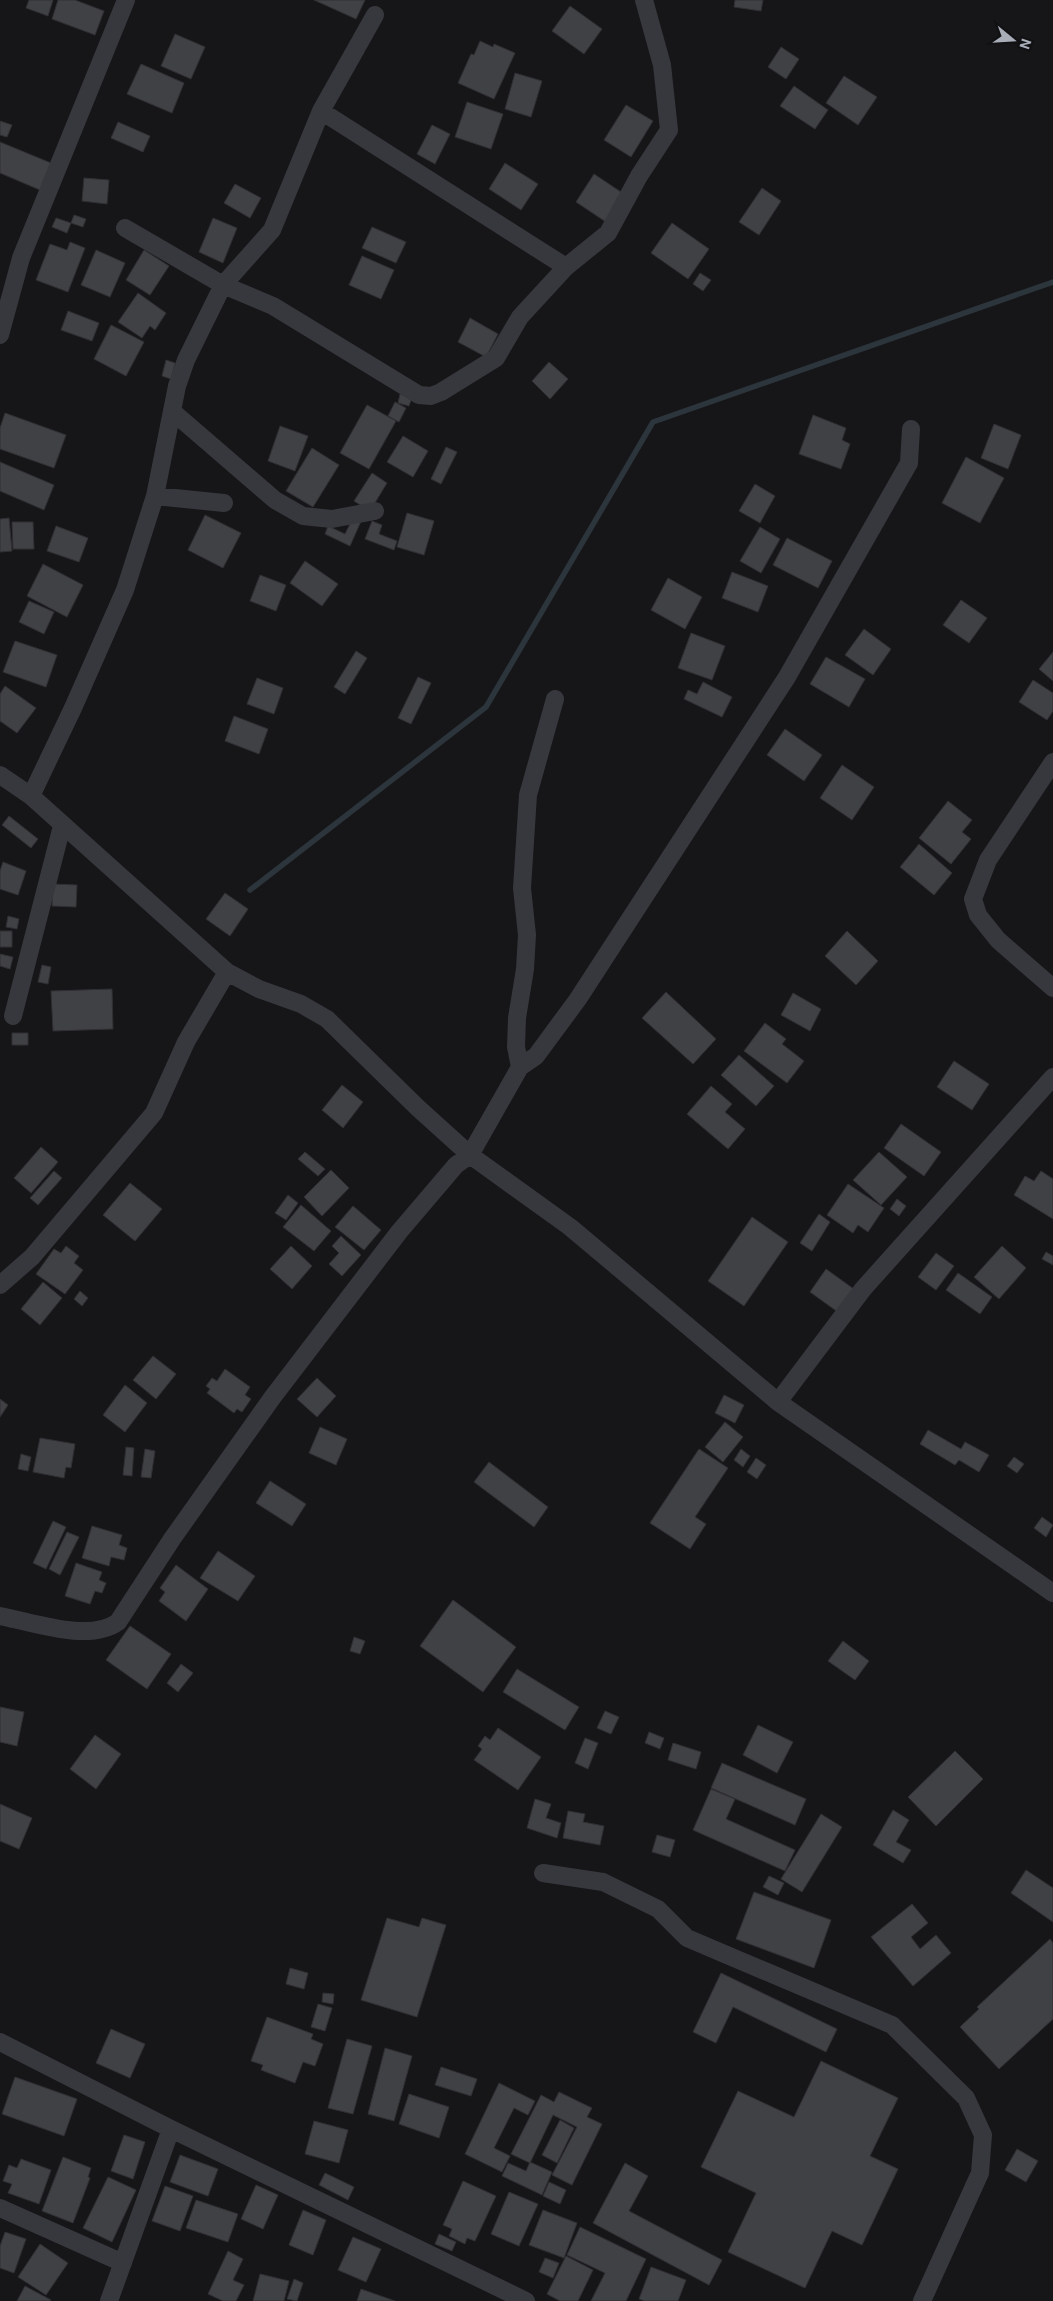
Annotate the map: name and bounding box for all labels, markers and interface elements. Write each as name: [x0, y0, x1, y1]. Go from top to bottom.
north arrow: [988, 15, 1038, 65]
text: N: [1016, 37, 1035, 51]

